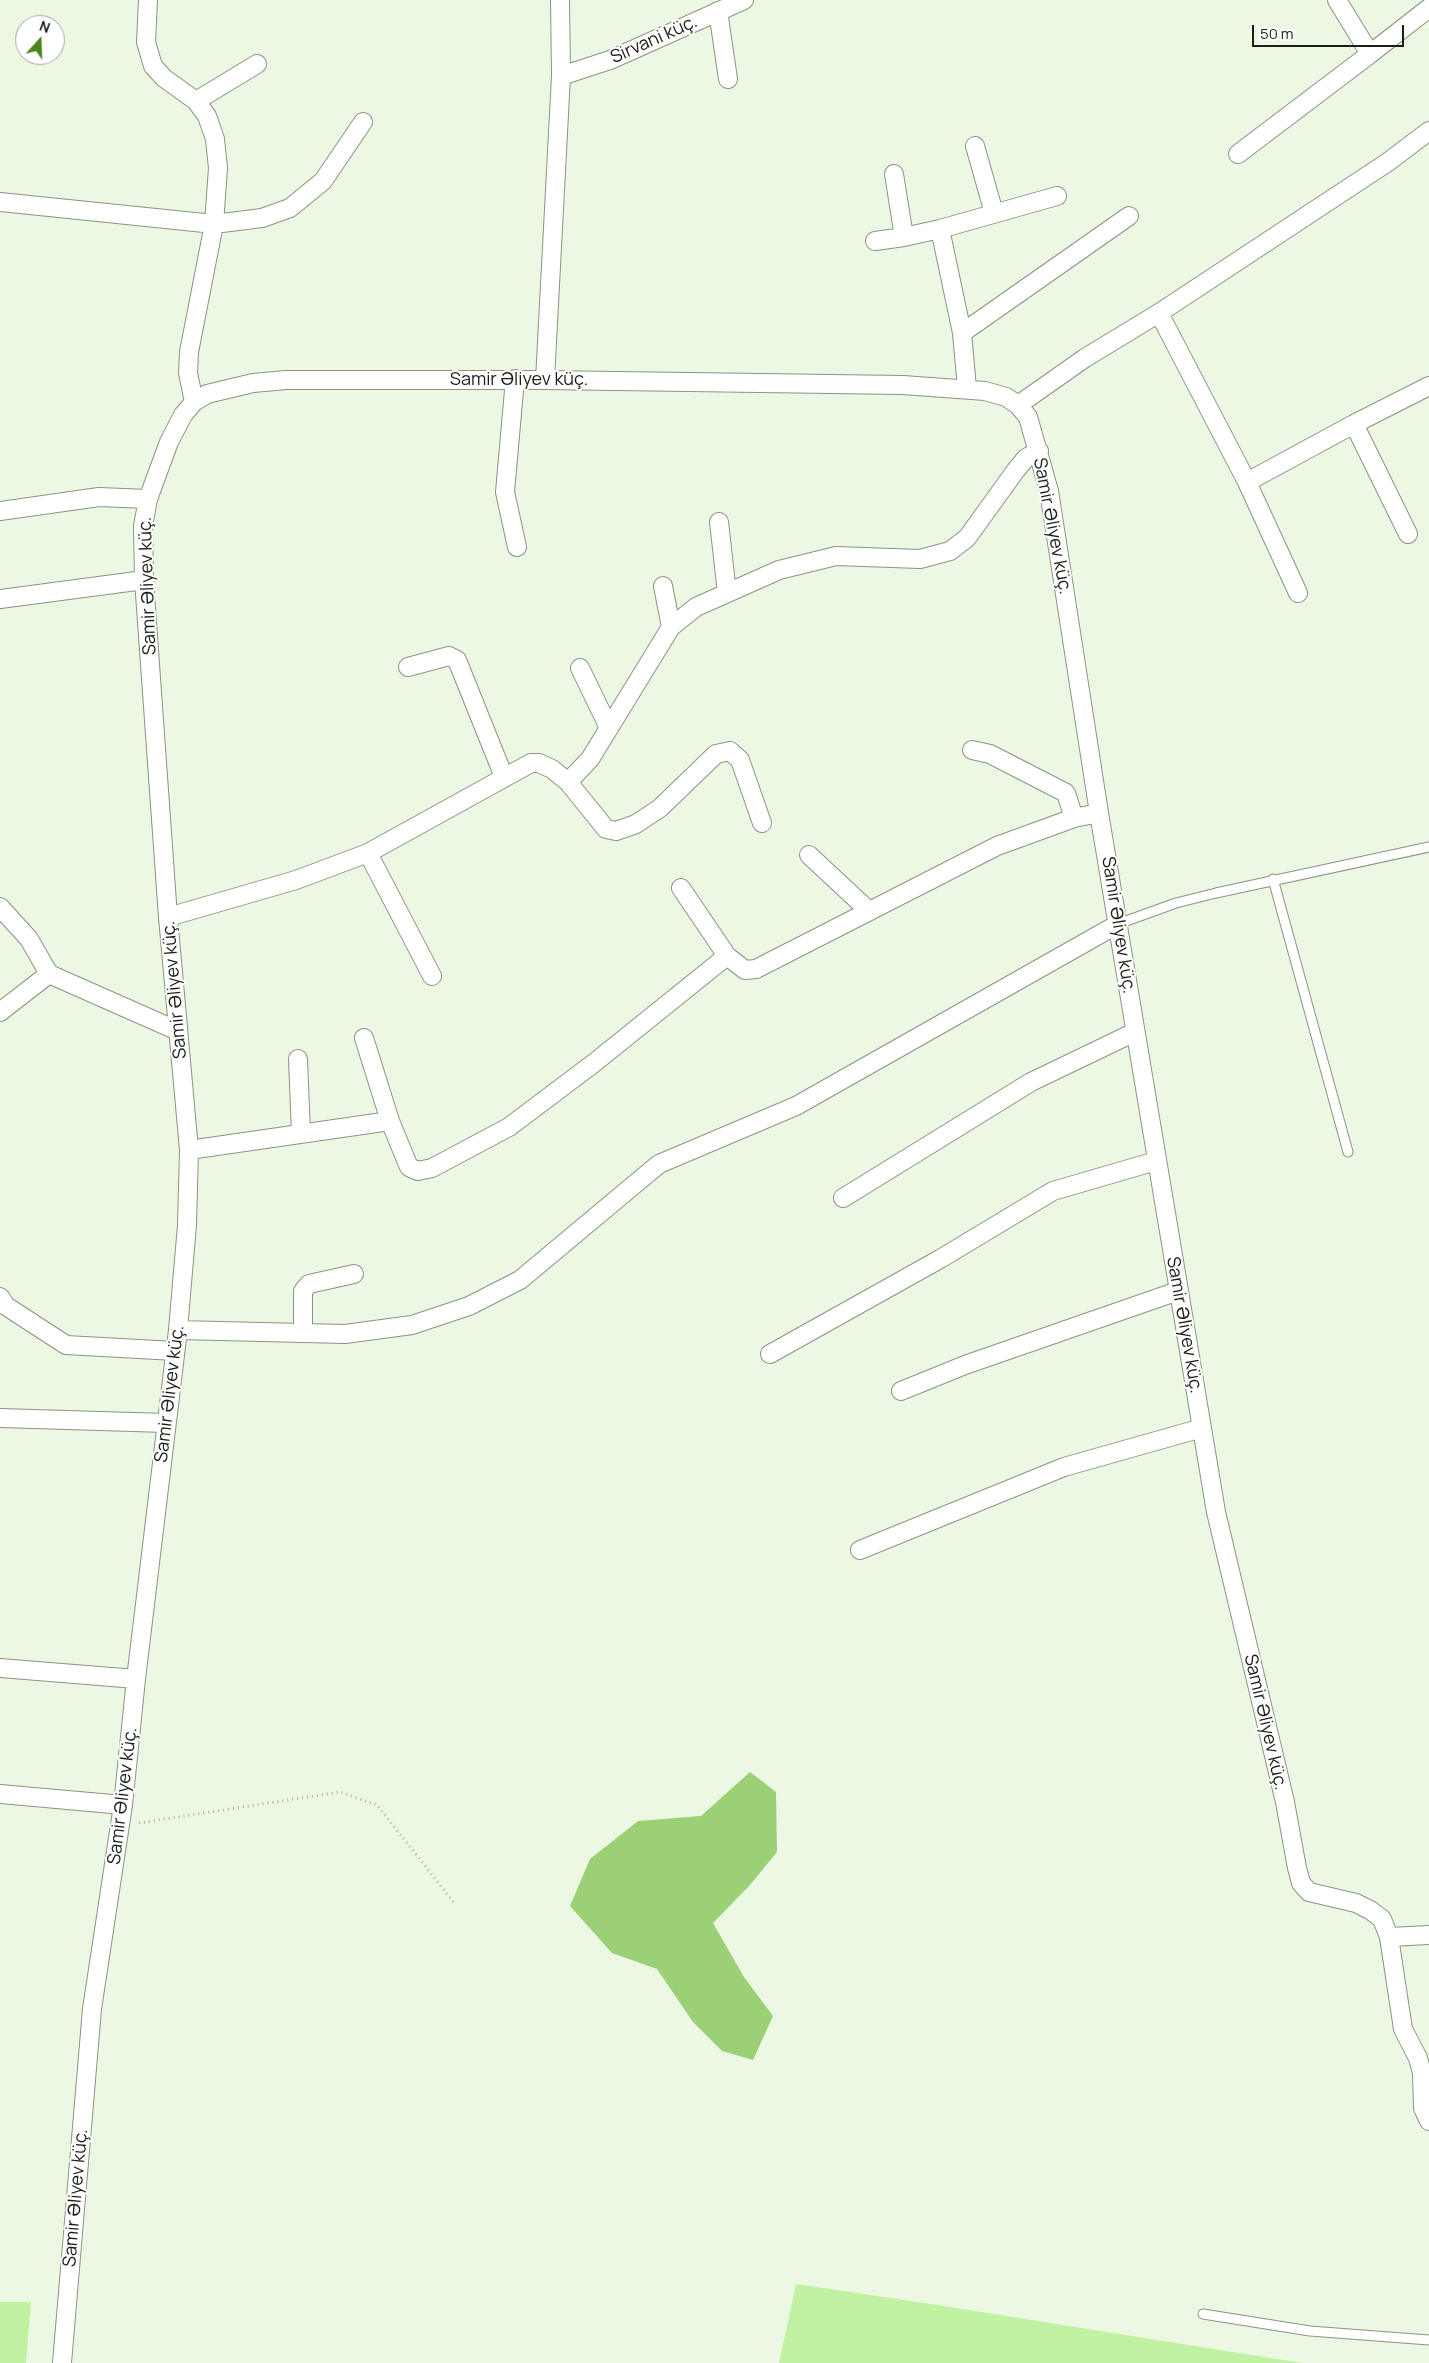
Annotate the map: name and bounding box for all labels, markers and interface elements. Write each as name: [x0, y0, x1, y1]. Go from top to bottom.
street label: Sirvani küç.: [607, 11, 701, 69]
north arrow: [15, 15, 65, 65]
scale bar: [1254, 15, 1406, 47]
text: N: [37, 16, 53, 37]
text: 50 m: [1260, 23, 1294, 44]
street label: Samir Əliyev küç.: [450, 369, 588, 391]
street label: Samir Əliyev küç.: [1028, 456, 1076, 596]
street label: Samir Əliyev küç.: [135, 516, 161, 656]
street label: Samir Əliyev küç.: [1097, 855, 1139, 995]
street label: Samir Əliyev küç.: [158, 920, 192, 1060]
street label: Samir Əliyev küç.: [1161, 1255, 1207, 1395]
street label: Samir Əliyev küç.: [151, 1324, 189, 1464]
street label: Samir Əliyev küç.: [1239, 1652, 1291, 1792]
street label: Samir Əliyev küç.: [104, 1726, 142, 1866]
street label: Samir Əliyev küç.: [59, 2128, 93, 2268]

